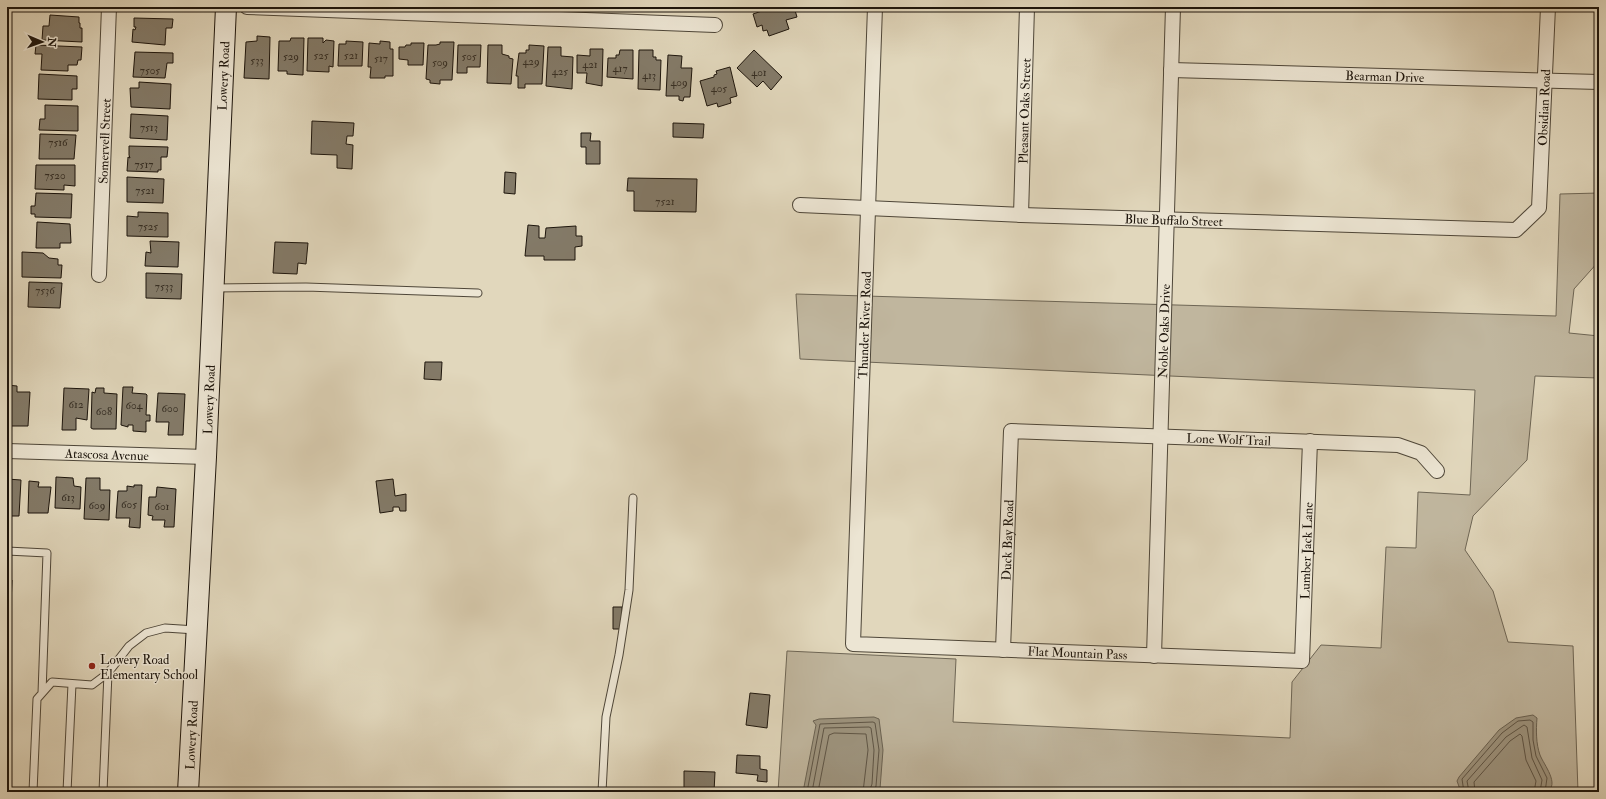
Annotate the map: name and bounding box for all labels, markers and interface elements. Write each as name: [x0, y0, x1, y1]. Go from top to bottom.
north arrow: [22, 22, 62, 62]
text: N: [45, 36, 58, 49]
street label: Lowery Road: [214, 40, 234, 111]
house number: 525: [313, 49, 329, 62]
house number: 521: [344, 49, 358, 62]
house number: 529: [283, 50, 299, 63]
house number: 505: [461, 50, 477, 63]
house number: 517: [374, 52, 388, 65]
house number: 533: [250, 54, 264, 67]
house number: 429: [522, 55, 540, 68]
house number: 509: [432, 56, 448, 69]
house number: 421: [582, 58, 598, 71]
street label: Pleasant Oaks Street: [1015, 58, 1035, 164]
house number: 417: [613, 62, 627, 75]
house number: 7505: [140, 64, 160, 77]
house number: 425: [552, 65, 568, 78]
house number: 401: [751, 66, 767, 79]
street label: Bearman Drive: [1345, 68, 1425, 86]
street label: Obsidian Road: [1535, 68, 1554, 146]
house number: 413: [642, 69, 656, 82]
house number: 409: [670, 76, 688, 89]
house number: 405: [711, 82, 727, 95]
street label: Somervell Street: [95, 98, 115, 184]
house number: 7513: [140, 121, 158, 134]
house number: 7516: [48, 136, 69, 149]
house number: 7517: [135, 158, 153, 171]
house number: 7520: [44, 169, 66, 182]
house number: 7521: [135, 184, 155, 197]
house number: 7521: [655, 195, 675, 208]
street label: Blue Buffalo Street: [1124, 211, 1223, 230]
house number: 7525: [138, 220, 158, 233]
street label: Thunder River Road: [855, 270, 875, 379]
house number: 7533: [155, 280, 173, 293]
street label: Noble Oaks Drive: [1155, 283, 1174, 379]
house number: 7536: [35, 284, 56, 297]
street label: Lowery Road: [200, 364, 219, 435]
house number: 612: [68, 398, 84, 411]
house number: 604: [125, 399, 144, 412]
house number: 600: [162, 402, 179, 415]
house number: 608: [96, 405, 112, 418]
street label: Lone Wolf Trail: [1186, 430, 1272, 449]
street label: Atascosa Avenue: [64, 446, 150, 464]
house number: 613: [61, 491, 75, 504]
house number: 605: [121, 498, 137, 511]
house number: 609: [89, 499, 105, 512]
street label: Duck Bay Road: [999, 499, 1018, 581]
house number: 601: [154, 500, 170, 513]
street label: Lumber Jack Lane: [1297, 501, 1317, 600]
street label: Flat Mountain Pass: [1027, 644, 1128, 663]
place label: Lowery Road Elementary School: [100, 652, 199, 684]
marker: Lowery Road Elementary School: [87, 661, 97, 671]
street label: Lowery Road: [182, 699, 202, 770]

